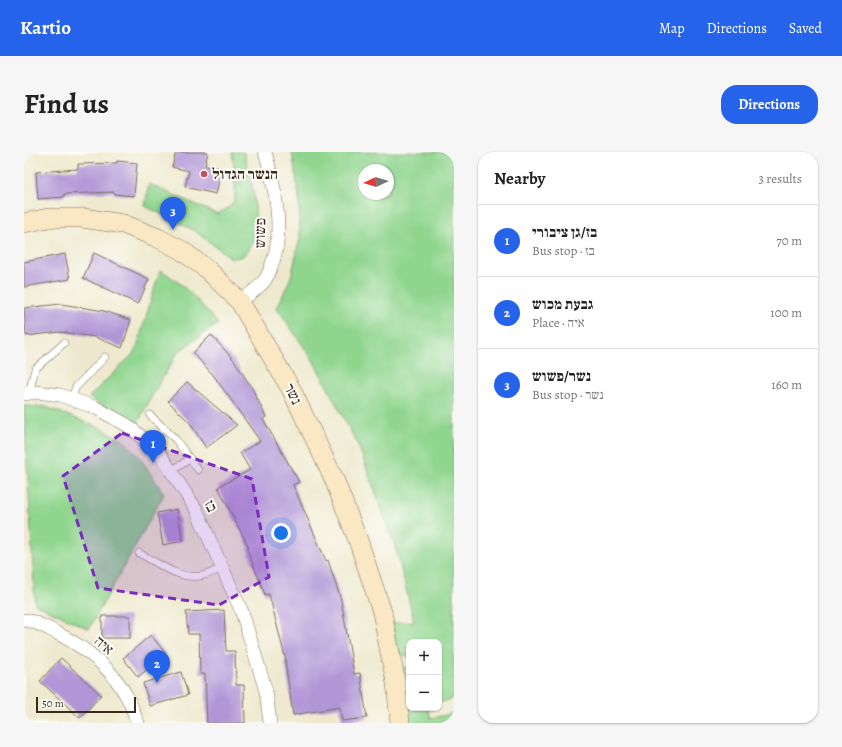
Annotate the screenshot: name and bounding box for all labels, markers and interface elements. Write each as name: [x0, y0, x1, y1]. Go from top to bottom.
text: Kartio: [20, 15, 71, 41]
text: Map: [659, 19, 685, 38]
text: Directions: [707, 19, 767, 38]
text: Saved: [789, 19, 822, 38]
text: Find us: [24, 85, 109, 123]
button: Directions: [721, 85, 818, 124]
place label: הנשר הגדול: [212, 164, 278, 184]
north arrow: [358, 164, 394, 200]
text: Nearby: [494, 167, 545, 190]
marker: הנשר הגדול: [199, 169, 209, 179]
text: 3 results: [758, 170, 802, 187]
pin: 3: [160, 197, 186, 230]
street label: פשוש: [250, 218, 270, 248]
text: בז/גן ציבורי: [532, 222, 597, 242]
text: 1: [505, 232, 509, 249]
text: 70 m: [776, 232, 802, 249]
text: Bus stop · בז: [532, 242, 595, 259]
text: גבעת מכוש: [532, 294, 593, 314]
text: 2: [504, 304, 510, 321]
text: 100 m: [770, 304, 802, 321]
text: Place · איה: [532, 314, 585, 331]
text: נשר/פשוש: [532, 366, 591, 386]
text: 3: [504, 376, 510, 393]
text: 160 m: [771, 376, 802, 393]
street label: נשר: [279, 380, 307, 408]
text: Bus stop · נשר: [532, 386, 604, 403]
pin: 1: [140, 430, 166, 463]
street label: בז: [200, 497, 222, 515]
your location: [271, 523, 291, 543]
street label: איה: [90, 631, 118, 659]
map controls: [406, 639, 442, 711]
button: +: [406, 639, 442, 675]
pin: 2: [144, 650, 170, 683]
button: −: [406, 675, 442, 711]
scale bar: [36, 695, 136, 714]
text: 50 m: [42, 696, 64, 711]

